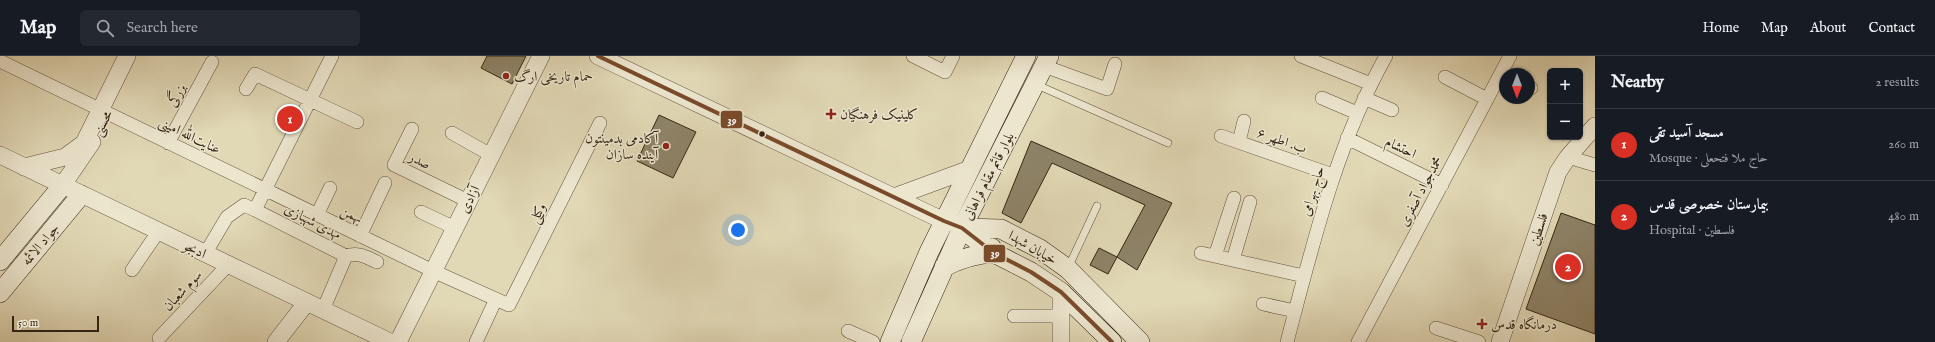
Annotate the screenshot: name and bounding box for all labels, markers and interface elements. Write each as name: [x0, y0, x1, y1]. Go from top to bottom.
search box: [80, 10, 360, 46]
text: Map: [20, 16, 56, 40]
icon: search: [94, 17, 116, 39]
text: Search here: [126, 18, 198, 37]
text: Home: [1703, 19, 1739, 37]
text: Map: [1761, 19, 1788, 37]
text: About: [1810, 19, 1846, 37]
text: Contact: [1868, 19, 1915, 37]
place label: حمام تاریخی ارگ: [514, 68, 593, 89]
north arrow: [1499, 68, 1535, 104]
map controls: [1547, 68, 1583, 140]
button: +: [1547, 68, 1583, 104]
marker: حمام تاریخی ارگ: [501, 71, 511, 81]
text: Nearby: [1611, 72, 1664, 93]
text: 2 results: [1875, 74, 1919, 91]
street label: بزرگی: [161, 79, 191, 110]
pin: 1: [277, 104, 303, 134]
button: −: [1547, 104, 1583, 140]
place label: کلینیک فرهنگیان: [840, 106, 918, 124]
street label: محسنی: [89, 107, 117, 139]
marker: کلینیک فرهنگیان: [825, 108, 837, 120]
street label: عنایت‌الله امینی: [156, 110, 225, 159]
line badge: 39: [720, 110, 743, 129]
text: 39: [728, 114, 737, 128]
text: مسجد آسید تقی: [1649, 123, 1724, 142]
street label: ب. اطهر ۶: [1254, 124, 1309, 158]
unlabelled marker: [757, 129, 767, 139]
street label: بلوار قائم مقام فراهانی: [959, 129, 1022, 225]
place label: آکادمی بدمینتون آینده سازان: [585, 130, 660, 164]
street label: احتشام: [1381, 133, 1419, 166]
text: 1: [1622, 136, 1626, 153]
text: 260 m: [1888, 136, 1919, 153]
marker: آکادمی بدمینتون آینده سازان: [661, 141, 671, 151]
street label: صدر: [404, 147, 433, 174]
text: Mosque · حاج ملا فتحعلی: [1649, 150, 1768, 167]
street label: محمدجواد آصفری: [1395, 153, 1447, 230]
street label: حاج بهرامی: [1297, 164, 1332, 219]
street label: آزادی: [455, 181, 485, 216]
text: بیمارستان خصوصی قدس: [1649, 195, 1768, 214]
street label: مهدی شهبازی: [281, 200, 344, 244]
street label: وکیلی: [525, 200, 551, 227]
street label: بهمن: [337, 202, 366, 228]
text: 2: [1621, 208, 1627, 225]
text: 480 m: [1888, 208, 1919, 225]
street label: فلسطین: [1525, 211, 1553, 248]
street label: جواد الائمه: [18, 220, 64, 270]
your location: [728, 220, 748, 240]
text: Hospital · فلسطین: [1649, 222, 1735, 239]
street label: خیابان شهدا: [1005, 227, 1060, 269]
street label: ادبجو: [178, 236, 209, 263]
line badge: 39: [983, 244, 1006, 263]
text: 39: [991, 247, 1000, 261]
pin: 2: [1555, 252, 1581, 282]
street label: سوم شعبان: [159, 266, 209, 317]
scale bar: [12, 314, 99, 333]
place label: درمانگاه قدس: [1491, 315, 1557, 334]
text: 50 m: [18, 316, 38, 330]
marker: درمانگاه قدس: [1476, 318, 1488, 330]

